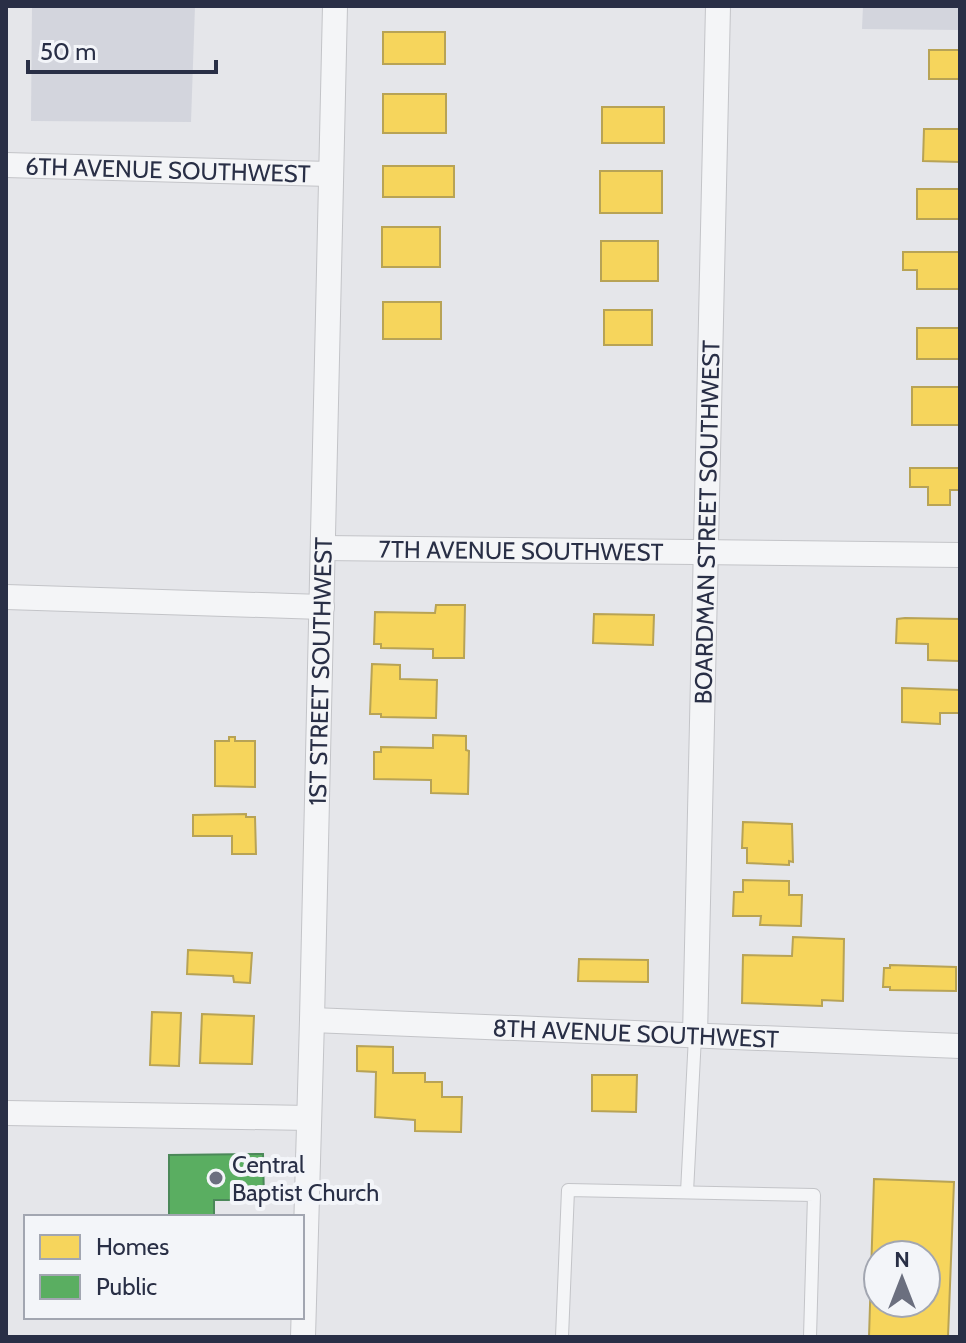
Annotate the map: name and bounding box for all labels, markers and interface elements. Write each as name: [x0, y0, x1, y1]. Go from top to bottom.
scale bar: [28, 24, 216, 74]
text: 50 m: [40, 37, 96, 66]
street label: 6TH AVENUE SOUTHWEST: [25, 151, 311, 188]
street label: BOARDMAN STREET SOUTHWEST: [688, 339, 725, 705]
street label: 7TH AVENUE SOUTHWEST: [378, 534, 664, 566]
street label: 1ST STREET SOUTHWEST: [302, 536, 337, 806]
street label: 8TH AVENUE SOUTHWEST: [492, 1013, 780, 1053]
place label: Central Baptist Church: [232, 1150, 379, 1207]
marker: Central Baptist Church: [207, 1169, 225, 1187]
legend: [24, 1215, 304, 1319]
text: Homes: [96, 1232, 169, 1261]
north arrow: [862, 1239, 942, 1319]
text: N: [894, 1246, 910, 1273]
text: Public: [96, 1272, 157, 1301]

